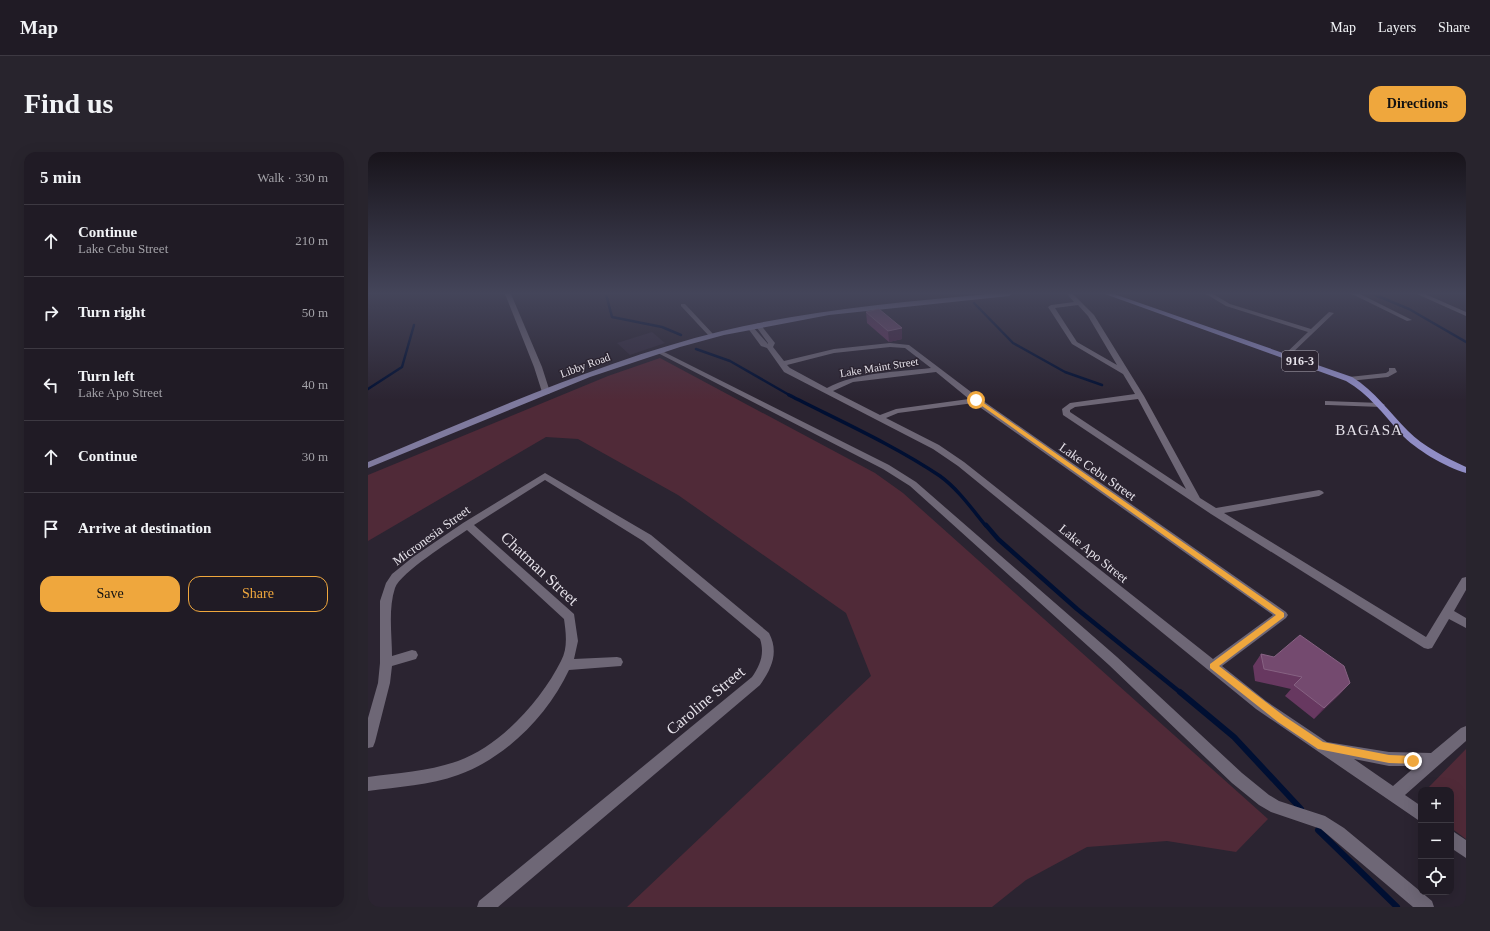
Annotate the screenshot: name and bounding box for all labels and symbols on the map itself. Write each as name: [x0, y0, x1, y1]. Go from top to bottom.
street label: Libby Road: [558, 350, 612, 380]
road number: 916-3: [1282, 351, 1318, 371]
street label: Lake Maint Street: [839, 355, 919, 379]
route start: [967, 391, 985, 409]
district label: BAGASA: [1335, 422, 1403, 438]
street label: Lake Cebu Street: [1056, 439, 1139, 504]
street label: Micronesia Street: [390, 502, 473, 569]
street label: Lake Apo Street: [1056, 521, 1132, 586]
street label: Chatman Street: [498, 528, 582, 609]
street label: Caroline Street: [663, 663, 748, 738]
route end: [1404, 752, 1422, 770]

